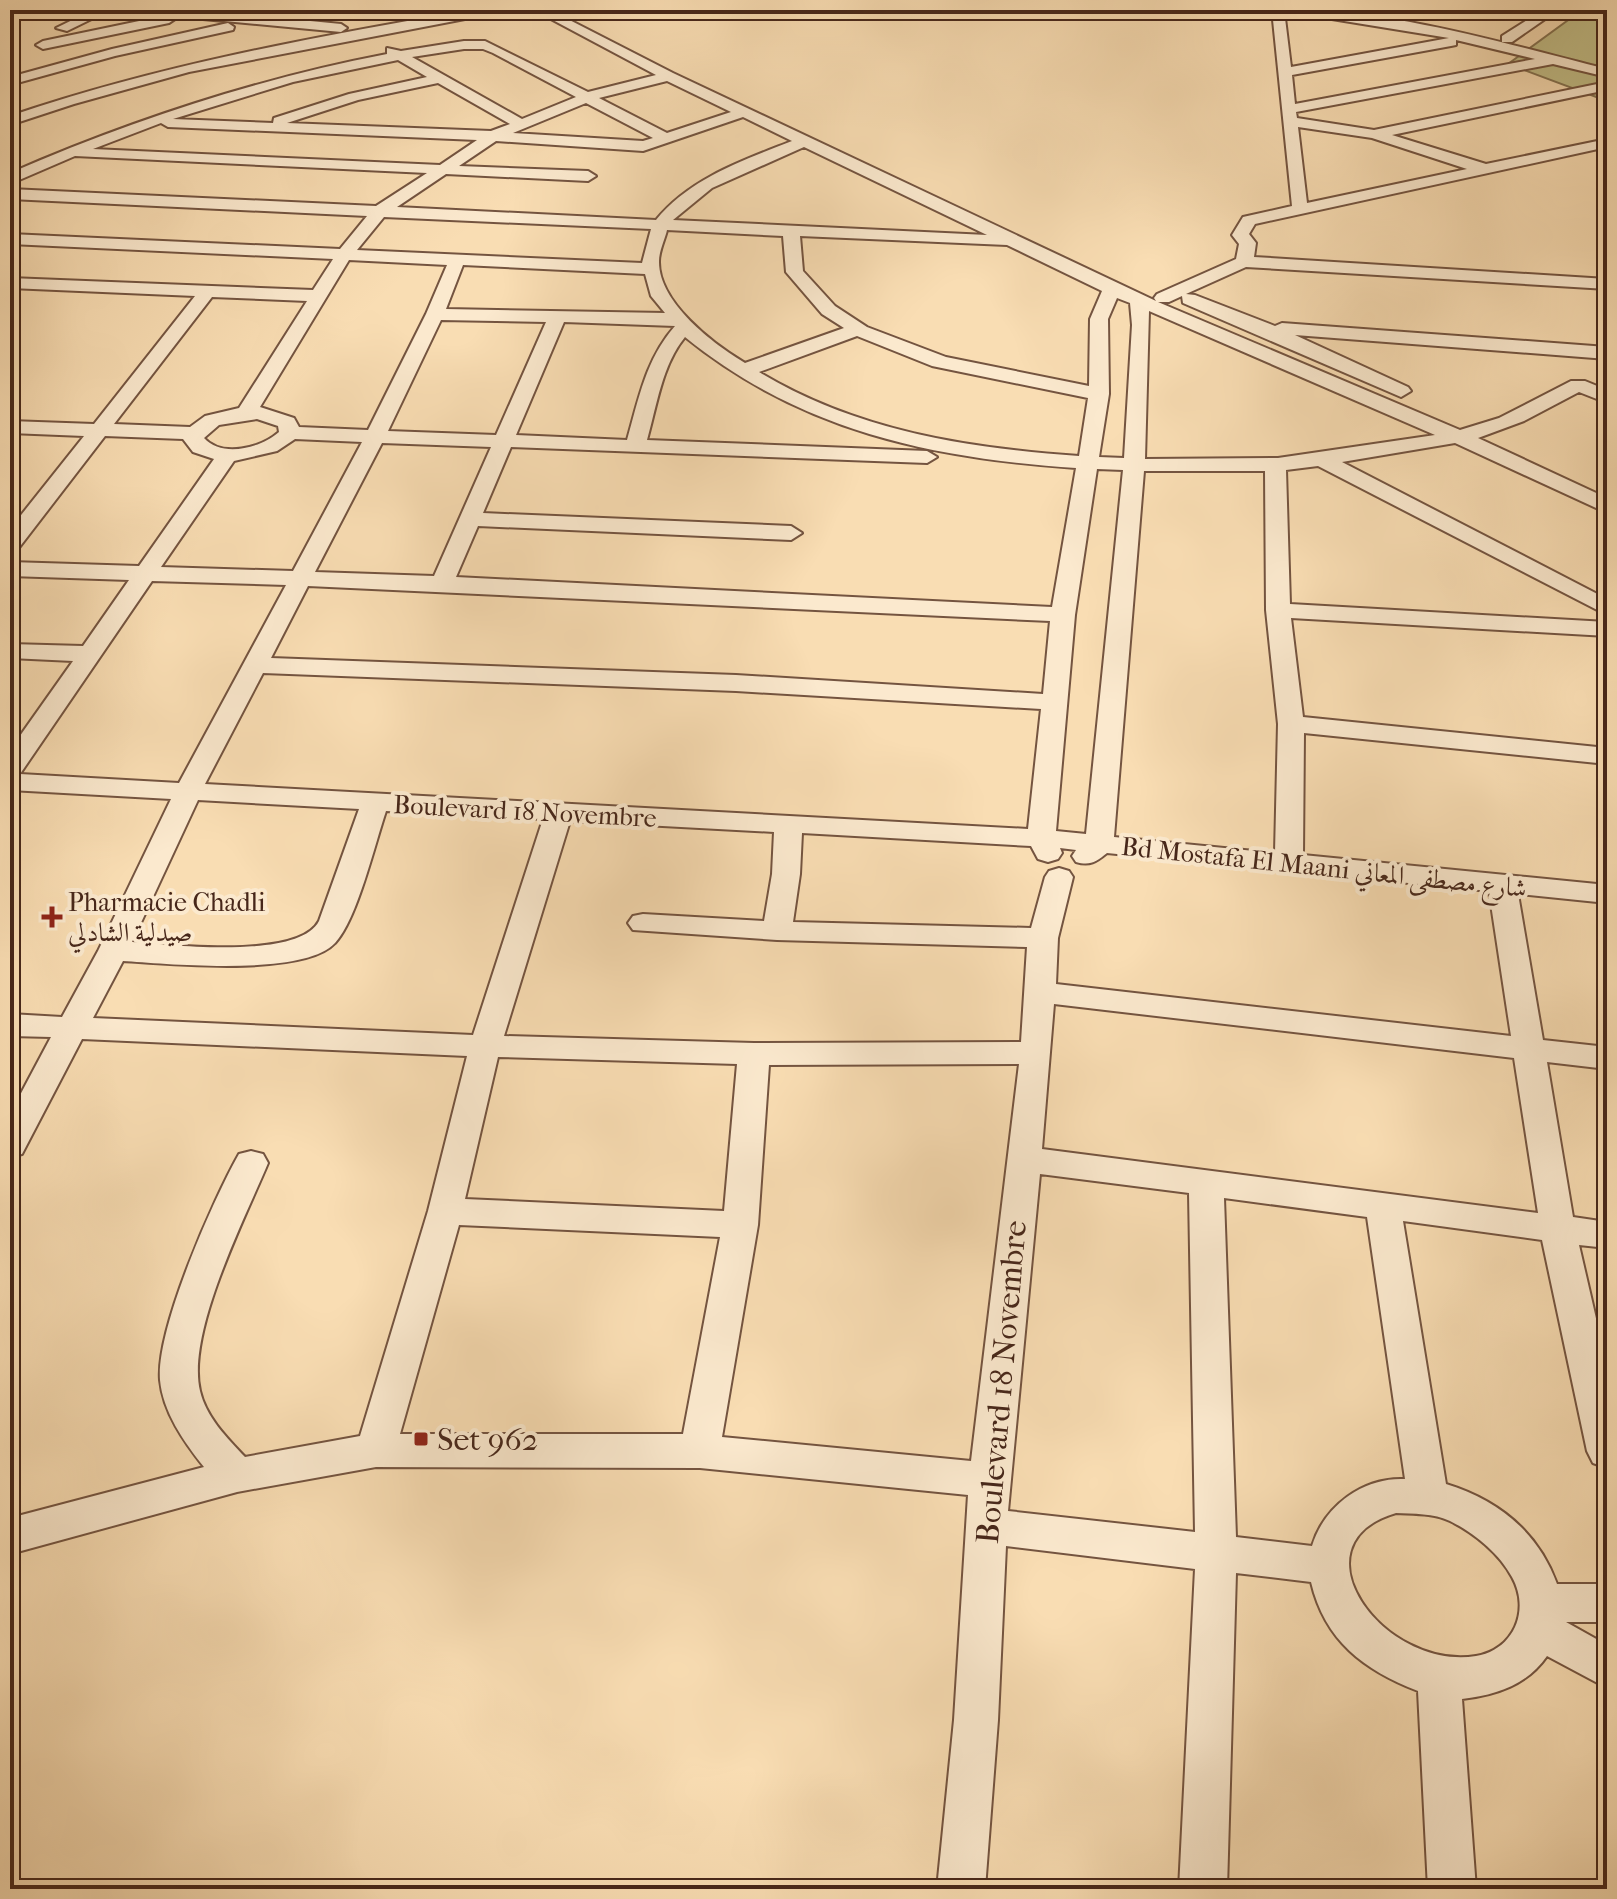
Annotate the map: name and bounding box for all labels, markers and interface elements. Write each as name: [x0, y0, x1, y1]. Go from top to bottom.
street label: Boulevard 18 Novembre: [393, 789, 657, 834]
street label: Bd Mostafa El Maani شارع مصطفى المعاني: [1119, 831, 1528, 910]
place label: Pharmacie Chadli صيدلية الشادلي: [68, 887, 266, 954]
marker: Pharmacie Chadli صيدلية الشادلي: [43, 908, 61, 926]
street label: Boulevard 18 Novembre: [969, 1219, 1034, 1545]
place label: Set 962: [437, 1421, 538, 1458]
marker: Set 962: [412, 1430, 430, 1448]

